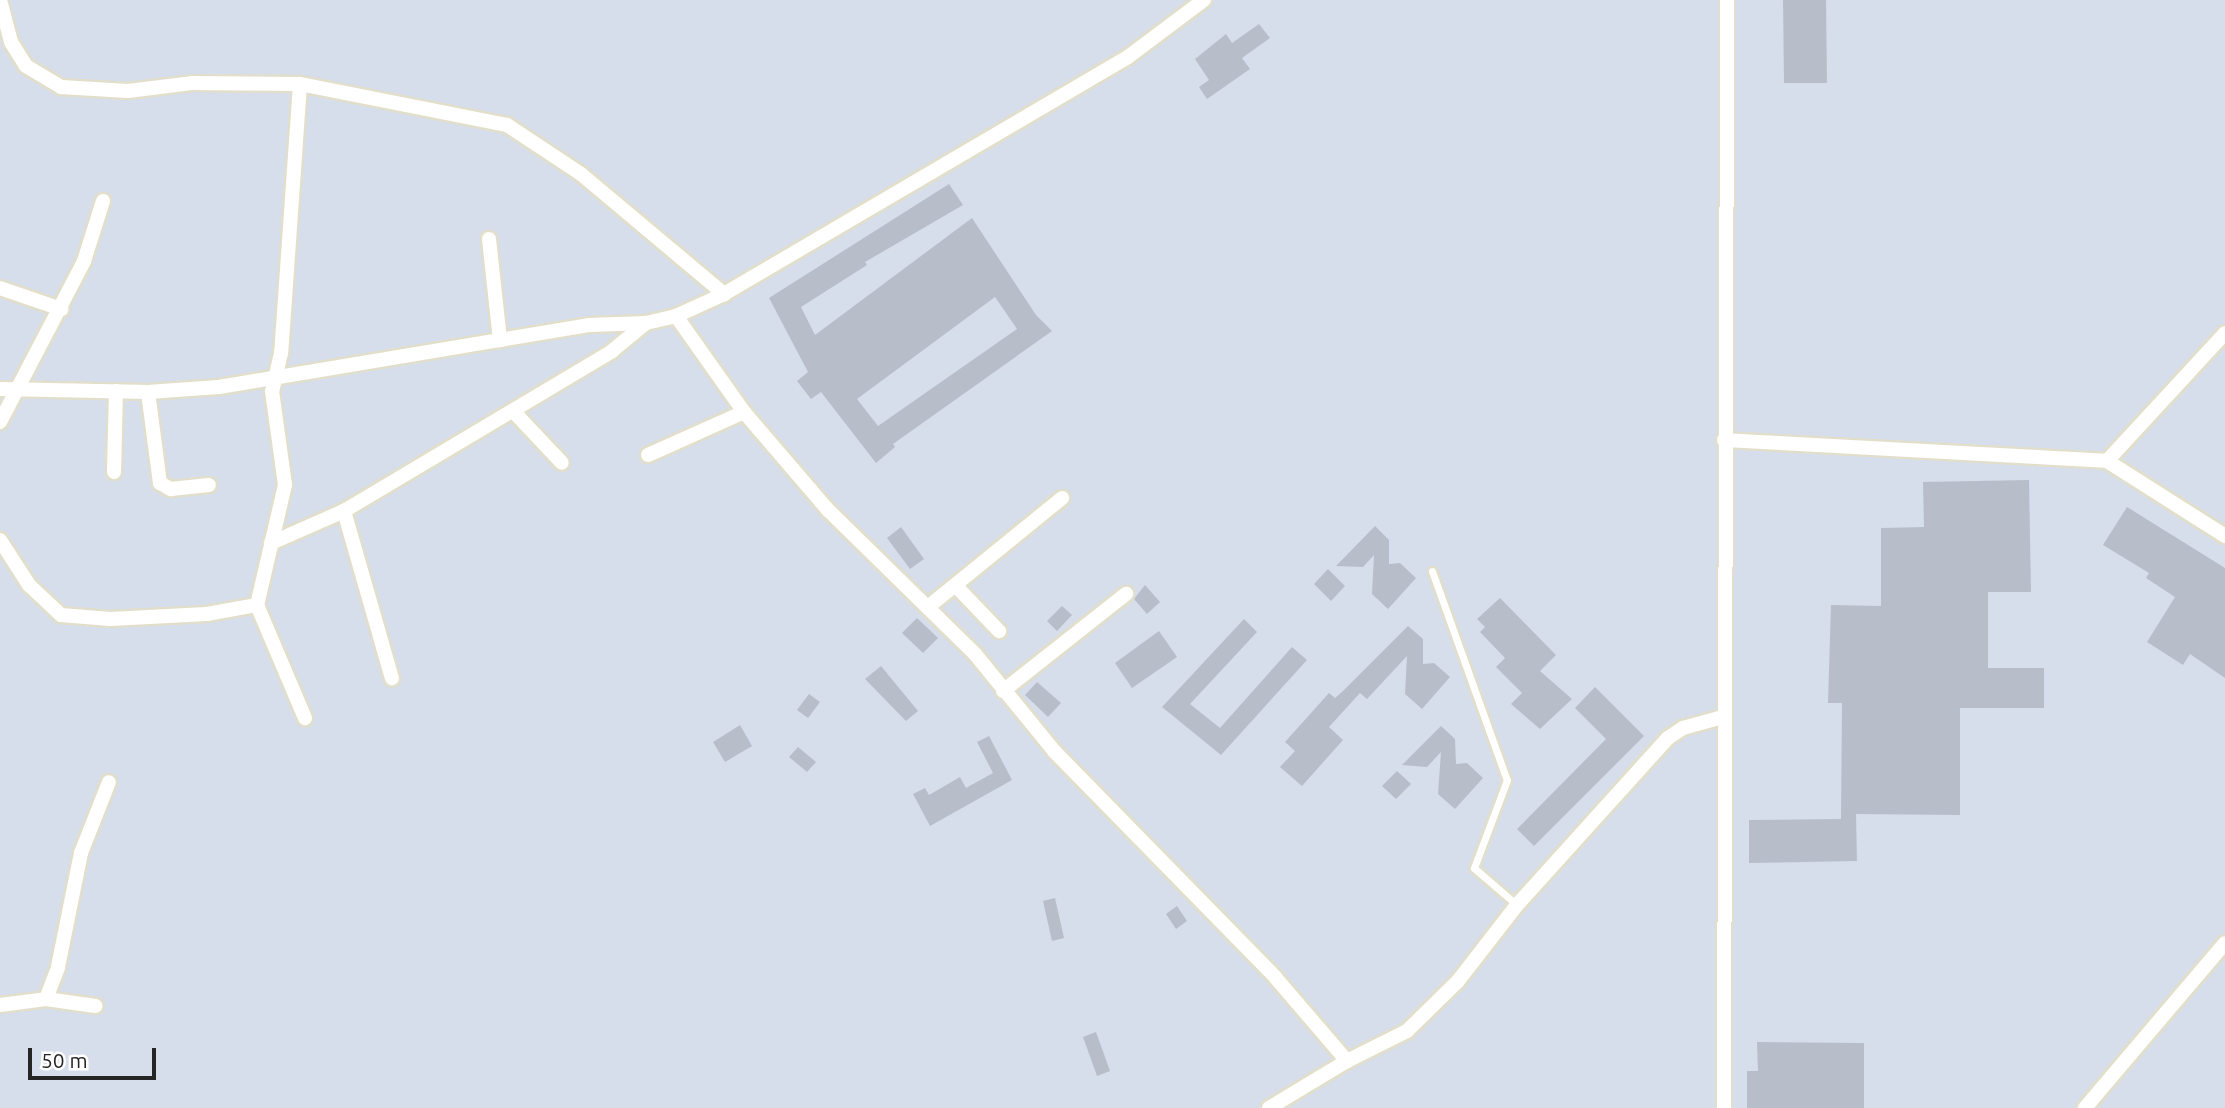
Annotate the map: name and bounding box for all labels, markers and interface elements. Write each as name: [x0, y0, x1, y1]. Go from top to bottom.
scale bar: [32, 1034, 159, 1078]
text: 50 m: [41, 1048, 88, 1072]

